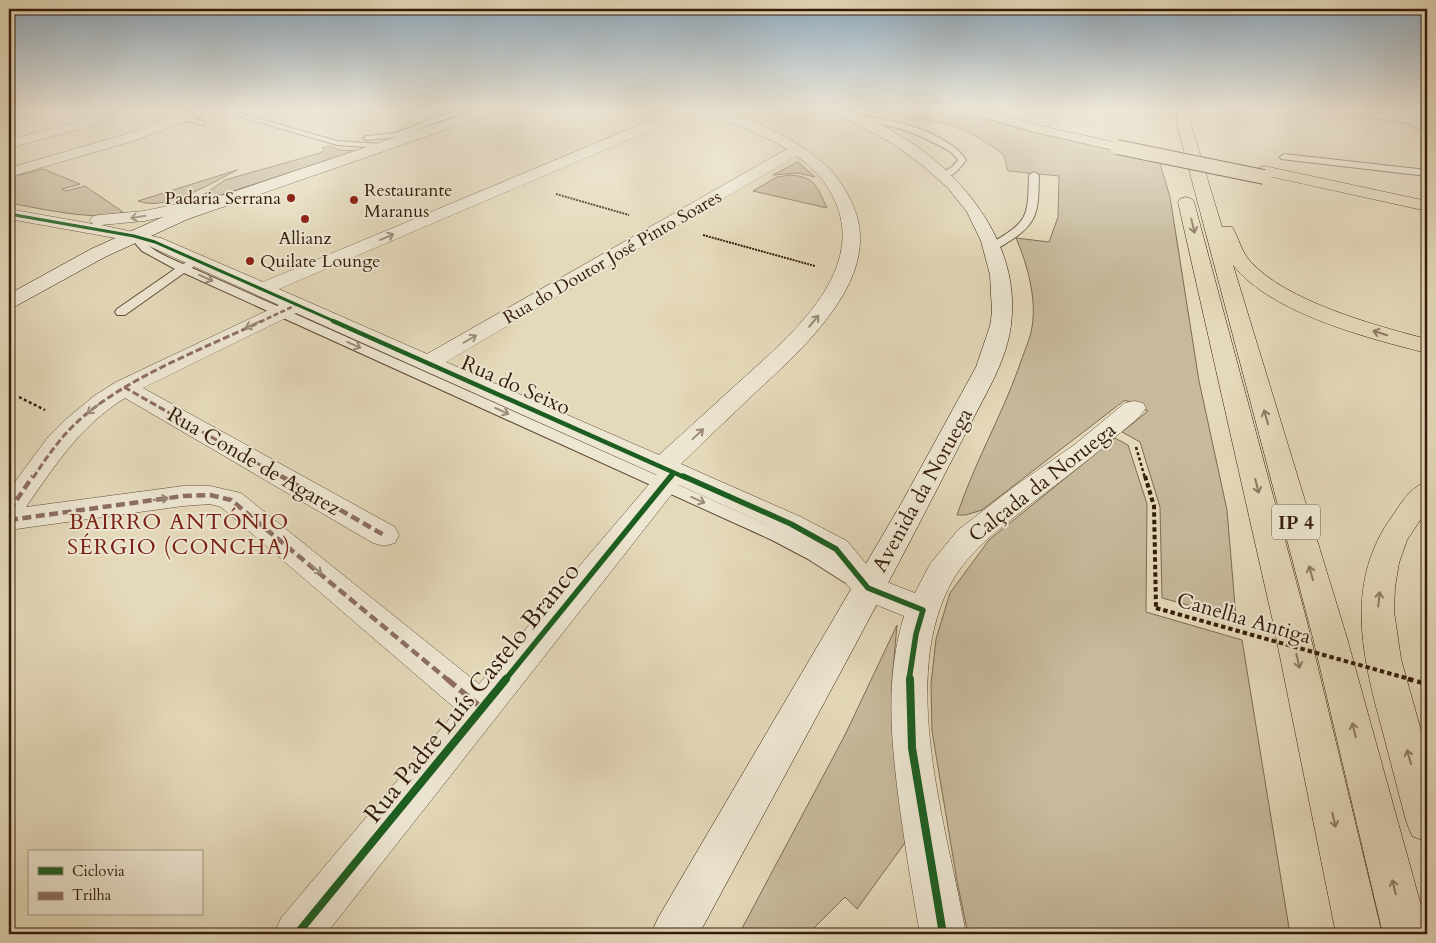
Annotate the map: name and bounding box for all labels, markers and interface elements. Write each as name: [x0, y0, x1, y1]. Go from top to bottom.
place label: Restaurante Maranus: [364, 178, 452, 224]
street label: Rua do Doutor José Pinto Soares: [498, 184, 726, 330]
place label: Padaria Serrana: [165, 186, 281, 211]
marker: Padaria Serrana: [285, 192, 297, 204]
marker: Restaurante Maranus: [348, 194, 360, 206]
one-way arrow: [131, 212, 147, 222]
marker: Allianz: [299, 213, 311, 225]
one-way arrow: [1188, 218, 1198, 234]
place label: Allianz: [278, 226, 332, 251]
one-way arrow: [379, 231, 394, 241]
place label: Quilate Lounge: [260, 249, 381, 274]
marker: Quilate Lounge: [244, 255, 256, 267]
one-way arrow: [198, 273, 213, 283]
one-way arrow: [809, 314, 820, 327]
one-way arrow: [245, 321, 260, 331]
one-way arrow: [1372, 328, 1388, 338]
one-way arrow: [462, 334, 477, 343]
one-way arrow: [346, 340, 361, 350]
street label: Rua do Seixo: [457, 348, 575, 422]
street label: Rua Conde de Agarez: [162, 400, 346, 523]
one-way arrow: [87, 403, 100, 414]
street label: Avenida da Noruega: [865, 403, 980, 578]
one-way arrow: [494, 407, 509, 417]
one-way arrow: [1261, 409, 1271, 425]
street label: Calçada da Noruega: [963, 416, 1122, 549]
one-way arrow: [692, 428, 704, 440]
one-way arrow: [1253, 477, 1262, 493]
one-way arrow: [153, 494, 169, 504]
one-way arrow: [690, 495, 705, 505]
road number: IP 4: [1272, 504, 1320, 540]
district label: BAIRRO ANTÓNIO SÉRGIO (CONCHA): [67, 507, 291, 562]
street label: Rua Padre Luís Castelo Branco: [356, 555, 587, 830]
one-way arrow: [309, 563, 322, 575]
one-way arrow: [1306, 565, 1316, 581]
street label: Canelha Antiga: [1173, 585, 1314, 652]
one-way arrow: [1374, 591, 1384, 607]
one-way arrow: [1294, 652, 1304, 668]
one-way arrow: [1348, 722, 1358, 738]
one-way arrow: [1403, 749, 1413, 765]
one-way arrow: [1330, 811, 1339, 827]
legend: [28, 850, 202, 916]
text: Ciclovia: [72, 861, 125, 881]
one-way arrow: [1389, 880, 1398, 896]
text: Trilha: [72, 885, 112, 905]

